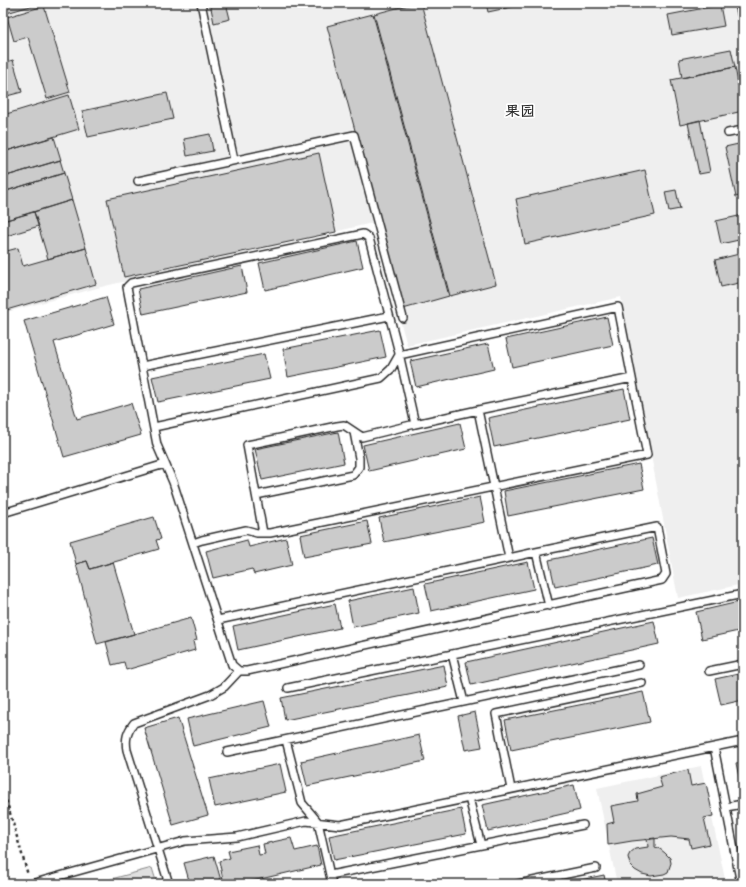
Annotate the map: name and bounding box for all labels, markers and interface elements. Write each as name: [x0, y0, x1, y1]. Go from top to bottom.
district label: 果园: [505, 101, 535, 122]

